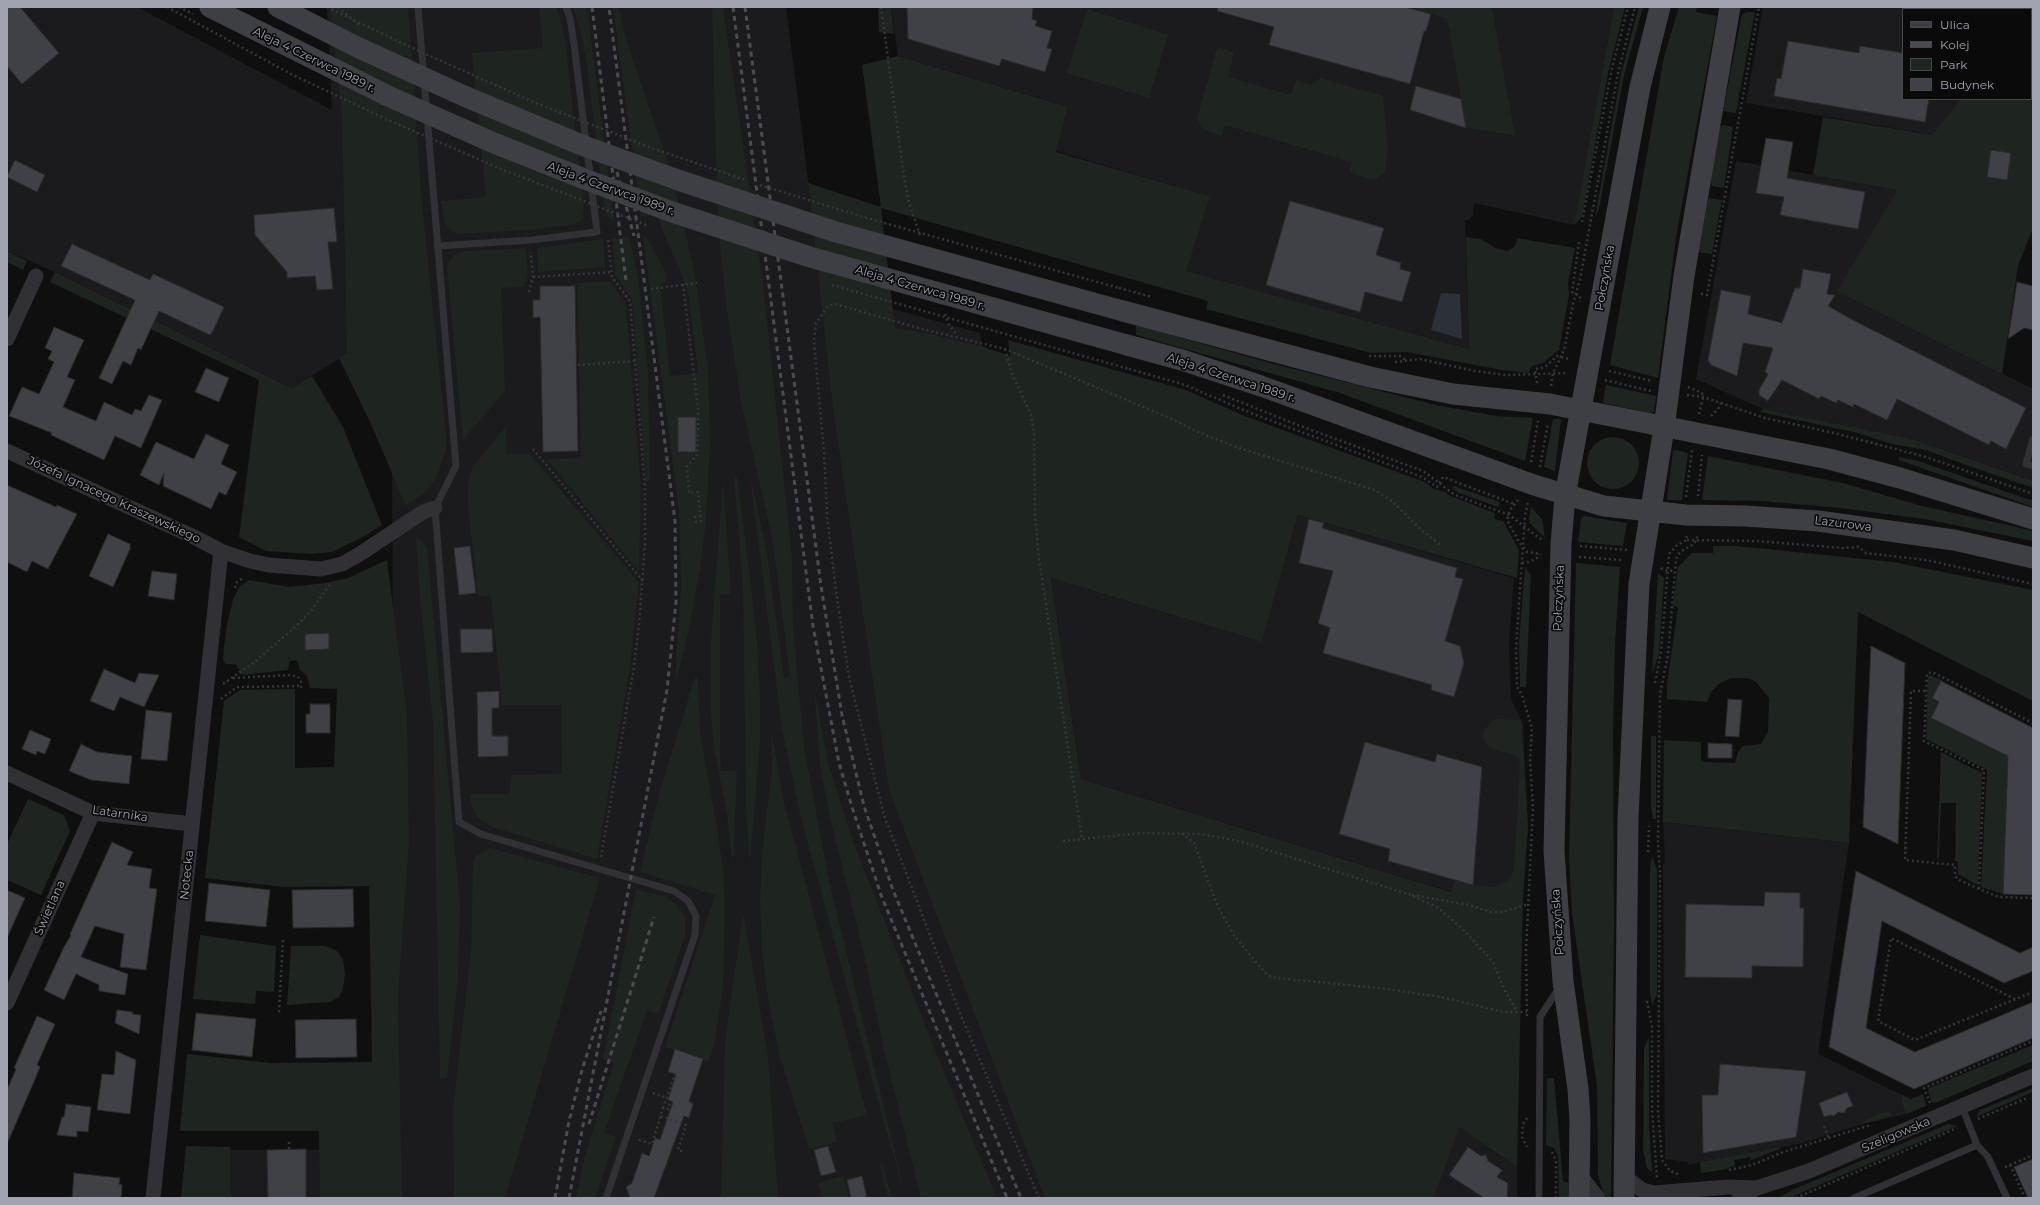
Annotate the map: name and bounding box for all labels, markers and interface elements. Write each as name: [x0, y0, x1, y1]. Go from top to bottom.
legend: [1902, 8, 2032, 100]
text: Ulica: [1940, 17, 1970, 32]
street label: Aleja 4 Czerwca 1989 r.: [250, 24, 378, 96]
text: Kolej: [1940, 37, 1969, 52]
text: Park: [1940, 57, 1967, 72]
text: Budynek: [1940, 77, 1994, 92]
street label: Aleja 4 Czerwca 1989 r.: [545, 159, 677, 219]
street label: Połczyńska: [1592, 244, 1618, 312]
street label: Aleja 4 Czerwca 1989 r.: [853, 263, 987, 313]
street label: Aleja 4 Czerwca 1989 r.: [1165, 350, 1297, 406]
street label: Józefa Ignacego Kraszewskiego: [25, 453, 203, 547]
street label: Lazurowa: [1813, 513, 1873, 535]
street label: Połczyńska: [1551, 565, 1567, 631]
street label: Latarnika: [91, 803, 149, 825]
street label: Notecka: [177, 849, 197, 901]
street label: Świetlana: [31, 878, 69, 938]
street label: Połczyńska: [1548, 888, 1568, 956]
street label: Szeligowska: [1860, 1114, 1932, 1156]

